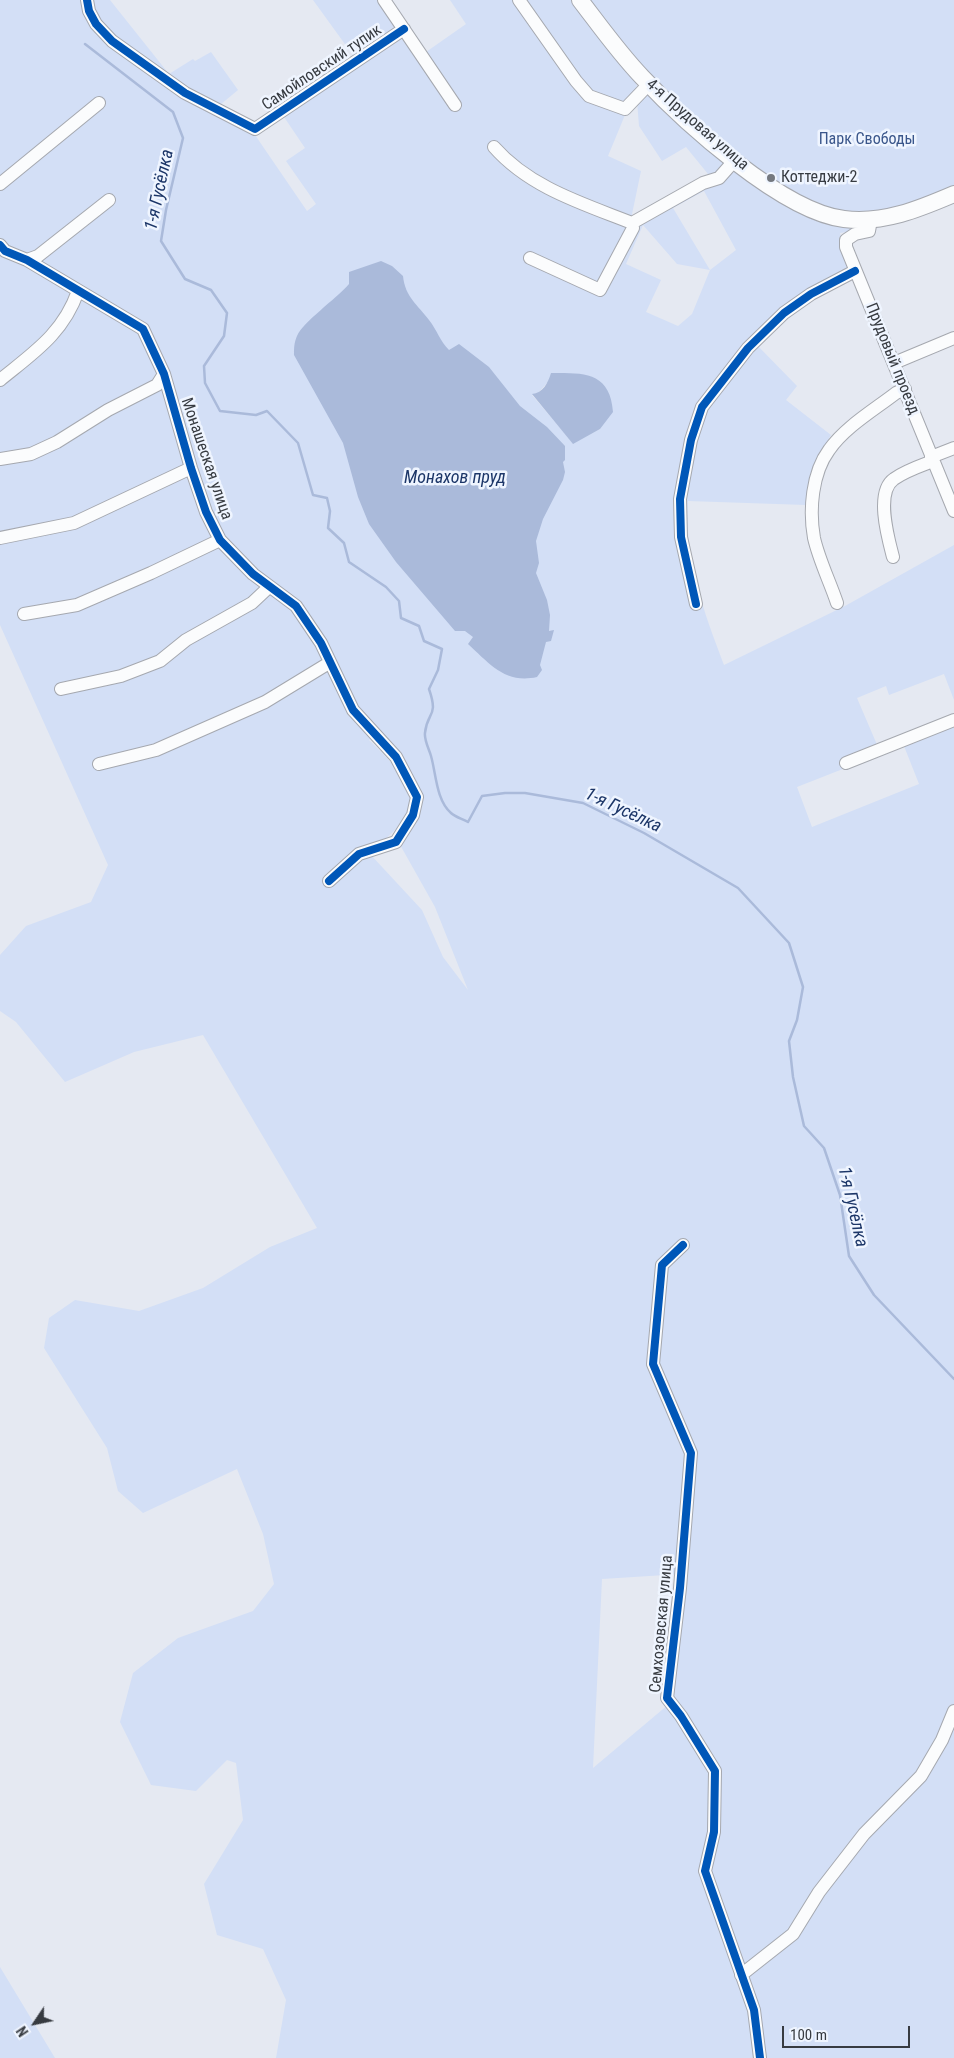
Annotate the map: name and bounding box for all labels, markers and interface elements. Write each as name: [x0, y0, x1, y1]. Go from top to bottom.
street label: Самойловский тупик: [259, 21, 385, 115]
street label: 4-я Прудовая улица: [642, 75, 752, 175]
park label: Парк Свободы: [819, 130, 915, 150]
water label: 1-я Гусёлка: [141, 148, 179, 232]
place label: Коттеджи-2: [781, 168, 857, 188]
marker: Коттеджи-2: [765, 172, 777, 184]
street label: Прудовый проезд: [861, 300, 923, 418]
street label: Монашеская улица: [176, 396, 236, 522]
water label: Монахов пруд: [404, 467, 506, 489]
water label: 1-я Гусёлка: [581, 784, 665, 838]
water label: 1-я Гусёлка: [832, 1165, 872, 1249]
street label: Семхозовская улица: [646, 1554, 678, 1694]
north arrow: [10, 1998, 60, 2048]
scale bar: [784, 2016, 912, 2048]
text: N: [14, 2023, 32, 2039]
text: 100 m: [790, 2026, 827, 2044]

